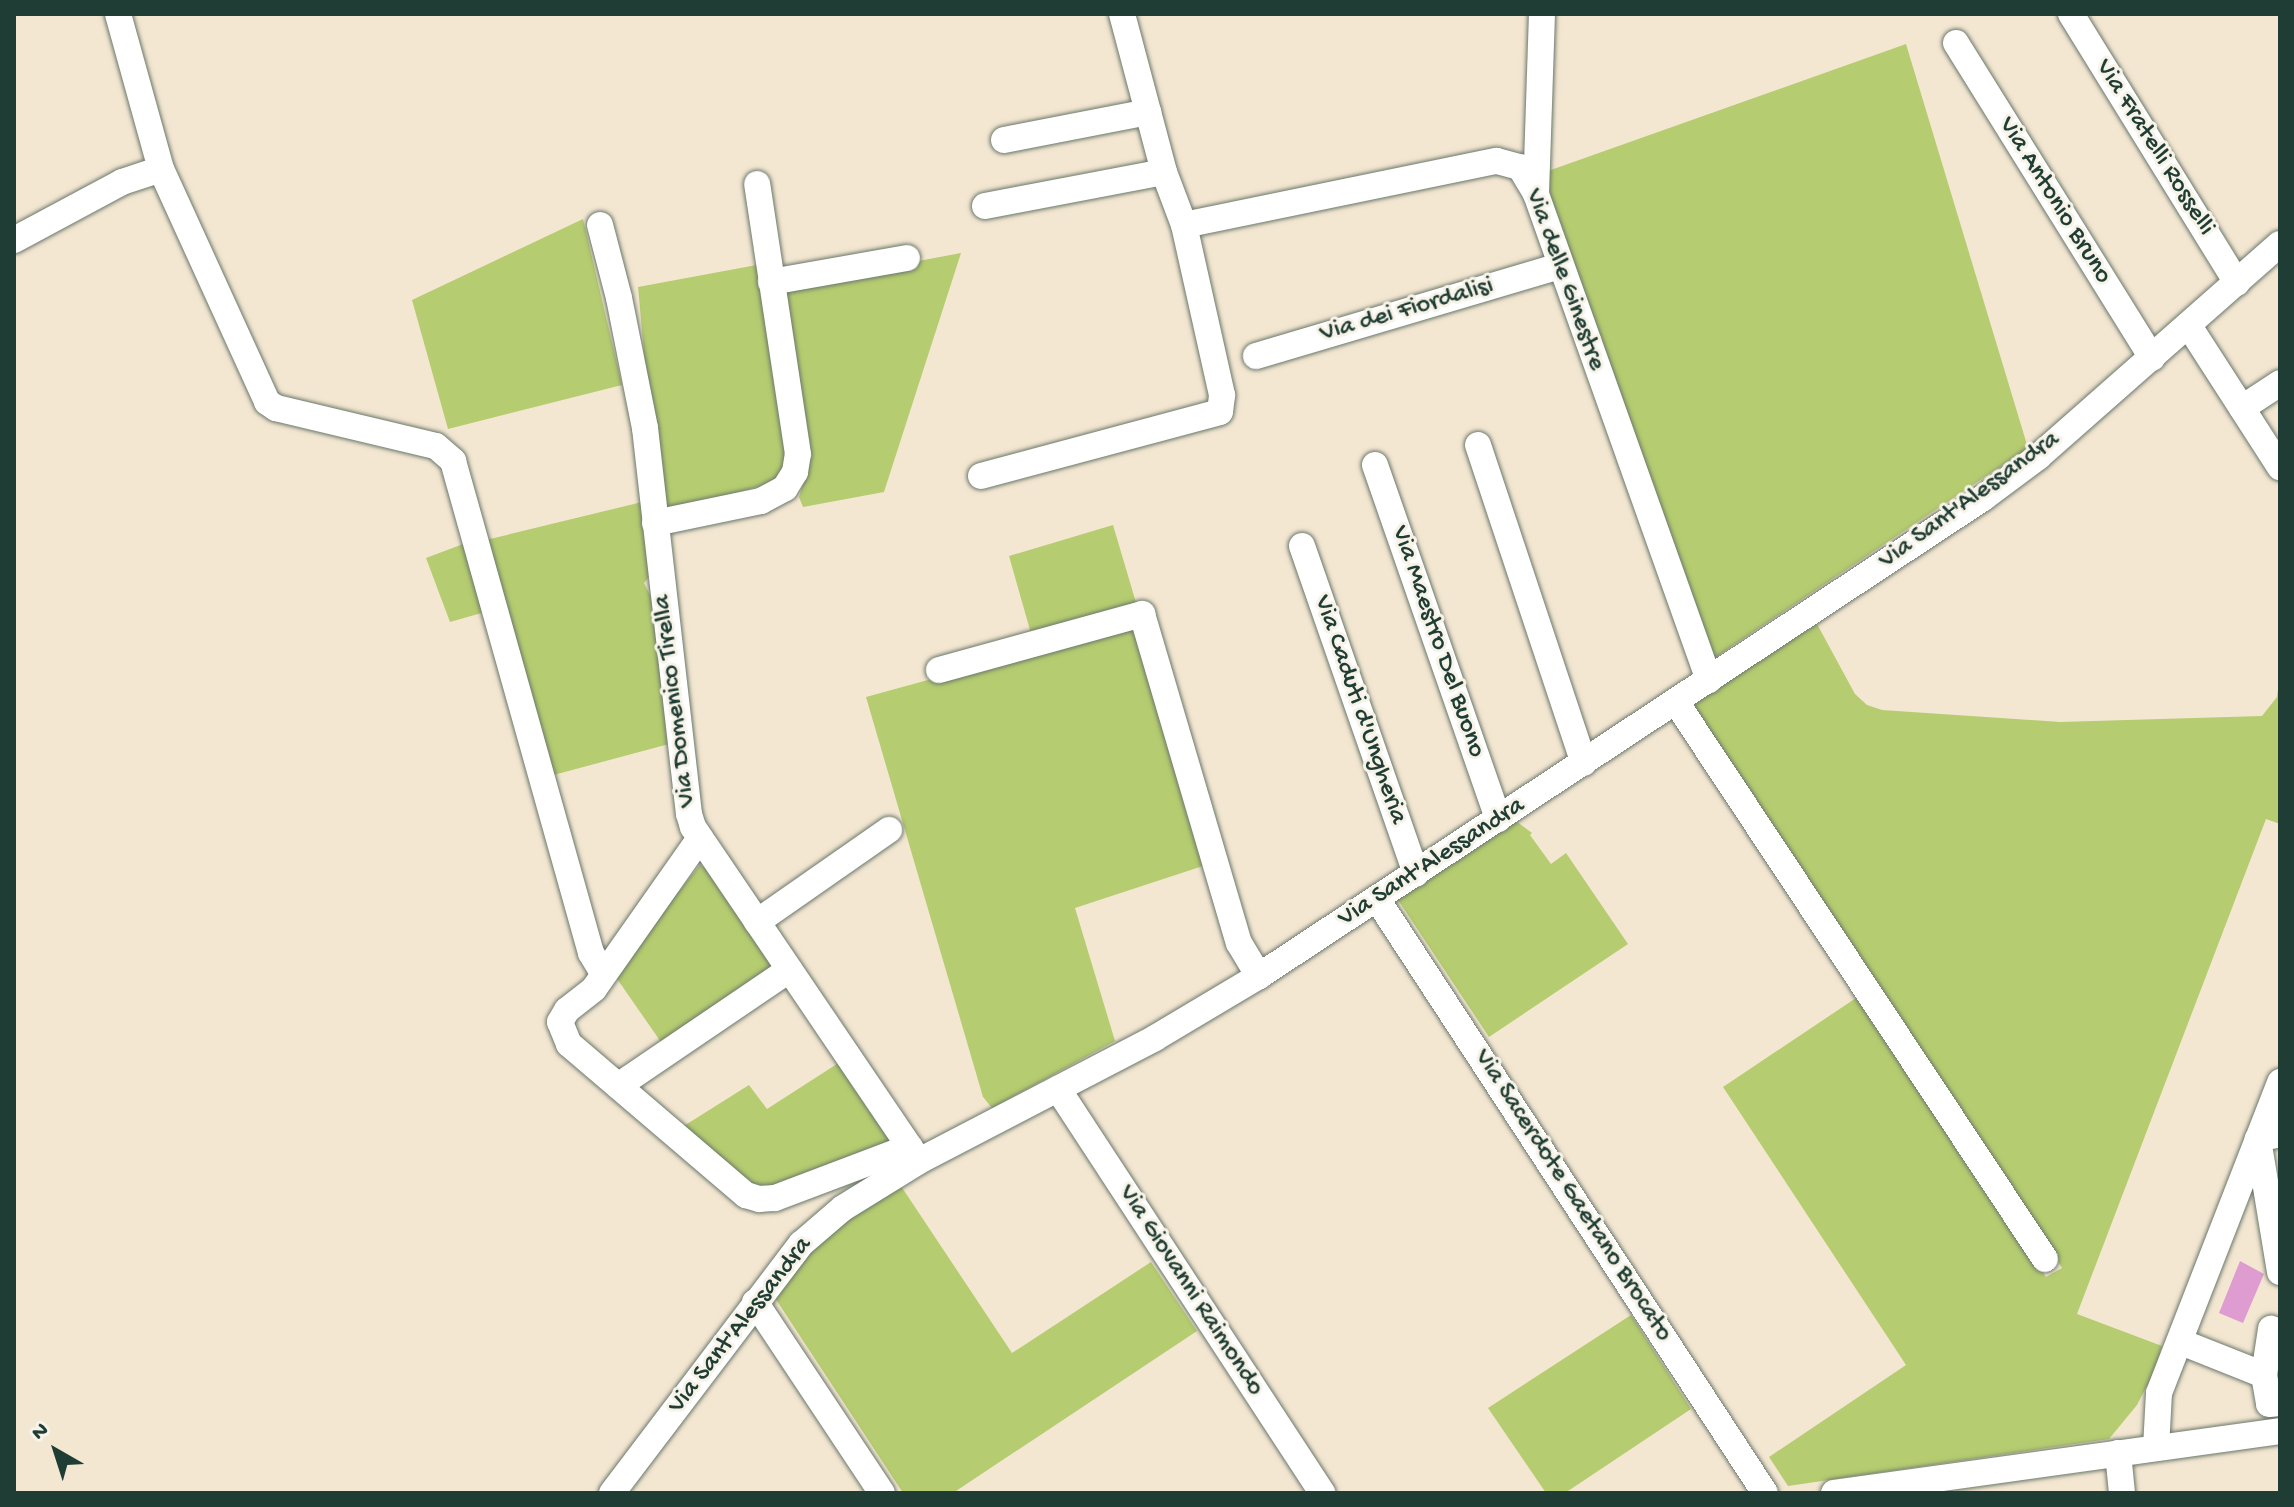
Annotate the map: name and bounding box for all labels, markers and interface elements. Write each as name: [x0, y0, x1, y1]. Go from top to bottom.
street label: Via Fratelli Rosselli: [2087, 54, 2221, 242]
street label: Via Antonio Bruno: [1990, 112, 2118, 290]
street label: Via delle Ginestre: [1517, 185, 1611, 375]
street label: Via dei Fiordalisi: [1317, 271, 1497, 351]
street label: Via Sant'Alessandra: [1873, 425, 2067, 577]
street label: Via Maestro Del Buono: [1383, 522, 1491, 762]
street label: Via Caduti d'Ungheria: [1305, 592, 1413, 828]
street label: Via Domenico Tirella: [647, 593, 705, 809]
street label: Via Sant'Alessandra: [1333, 791, 1531, 935]
street label: Via Sacerdote Gaetano Brocato: [1466, 1044, 1678, 1348]
street label: Via Giovanni Raimondo: [1110, 1180, 1270, 1402]
street label: Via Sant'Alessandra: [662, 1231, 820, 1421]
north arrow: [16, 1411, 96, 1491]
text: N: [27, 1418, 55, 1447]

